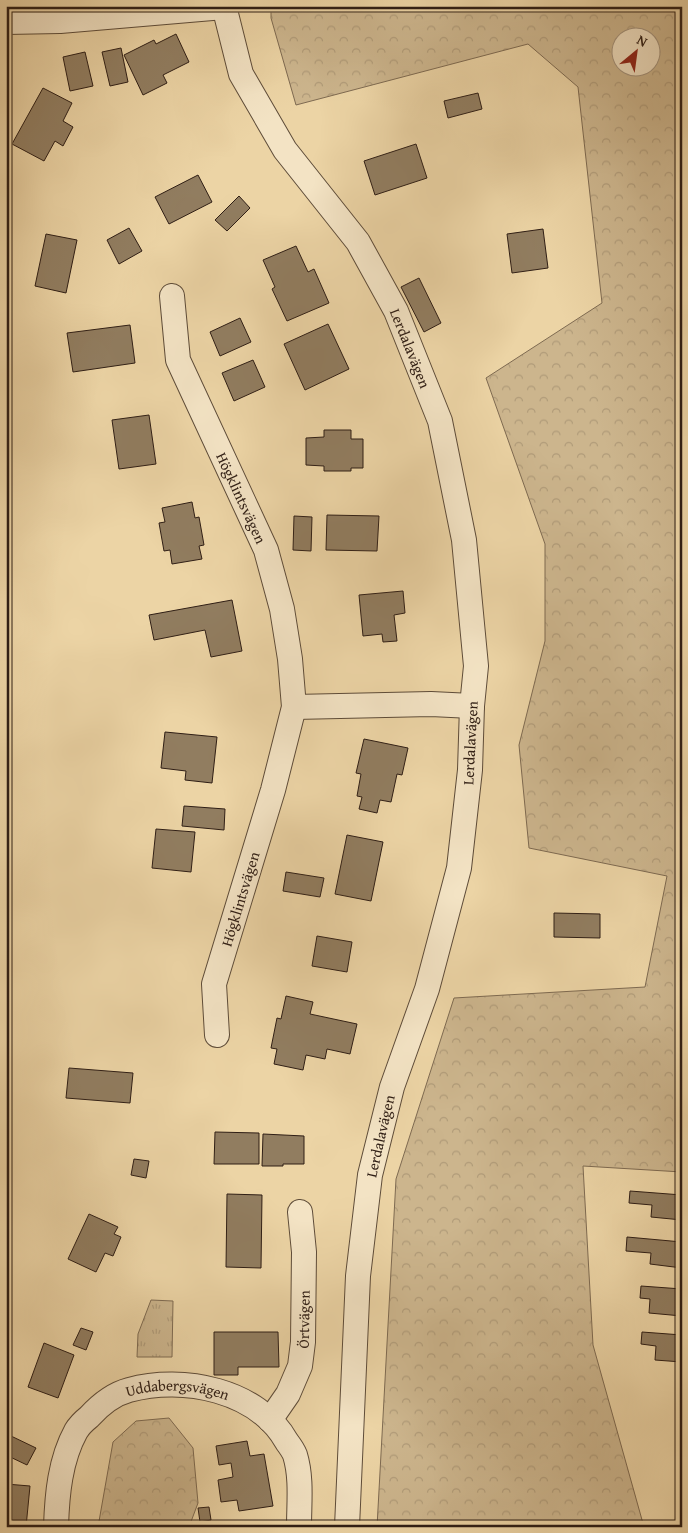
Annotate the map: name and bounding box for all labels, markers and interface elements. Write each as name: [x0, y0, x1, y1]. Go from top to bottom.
north arrow: [610, 28, 660, 78]
text: N: [633, 30, 652, 52]
street label: Lerdalavägen: [385, 305, 436, 392]
street label: Högklintsvägen: [212, 449, 272, 547]
street label: Lerdalavägen: [457, 700, 483, 786]
street label: Högklintsvägen: [216, 848, 265, 949]
street label: Lerdalavägen: [360, 1092, 400, 1179]
street label: Örtvägen: [292, 1290, 314, 1350]
street label: Uddabergsvägen: [123, 1374, 233, 1405]

